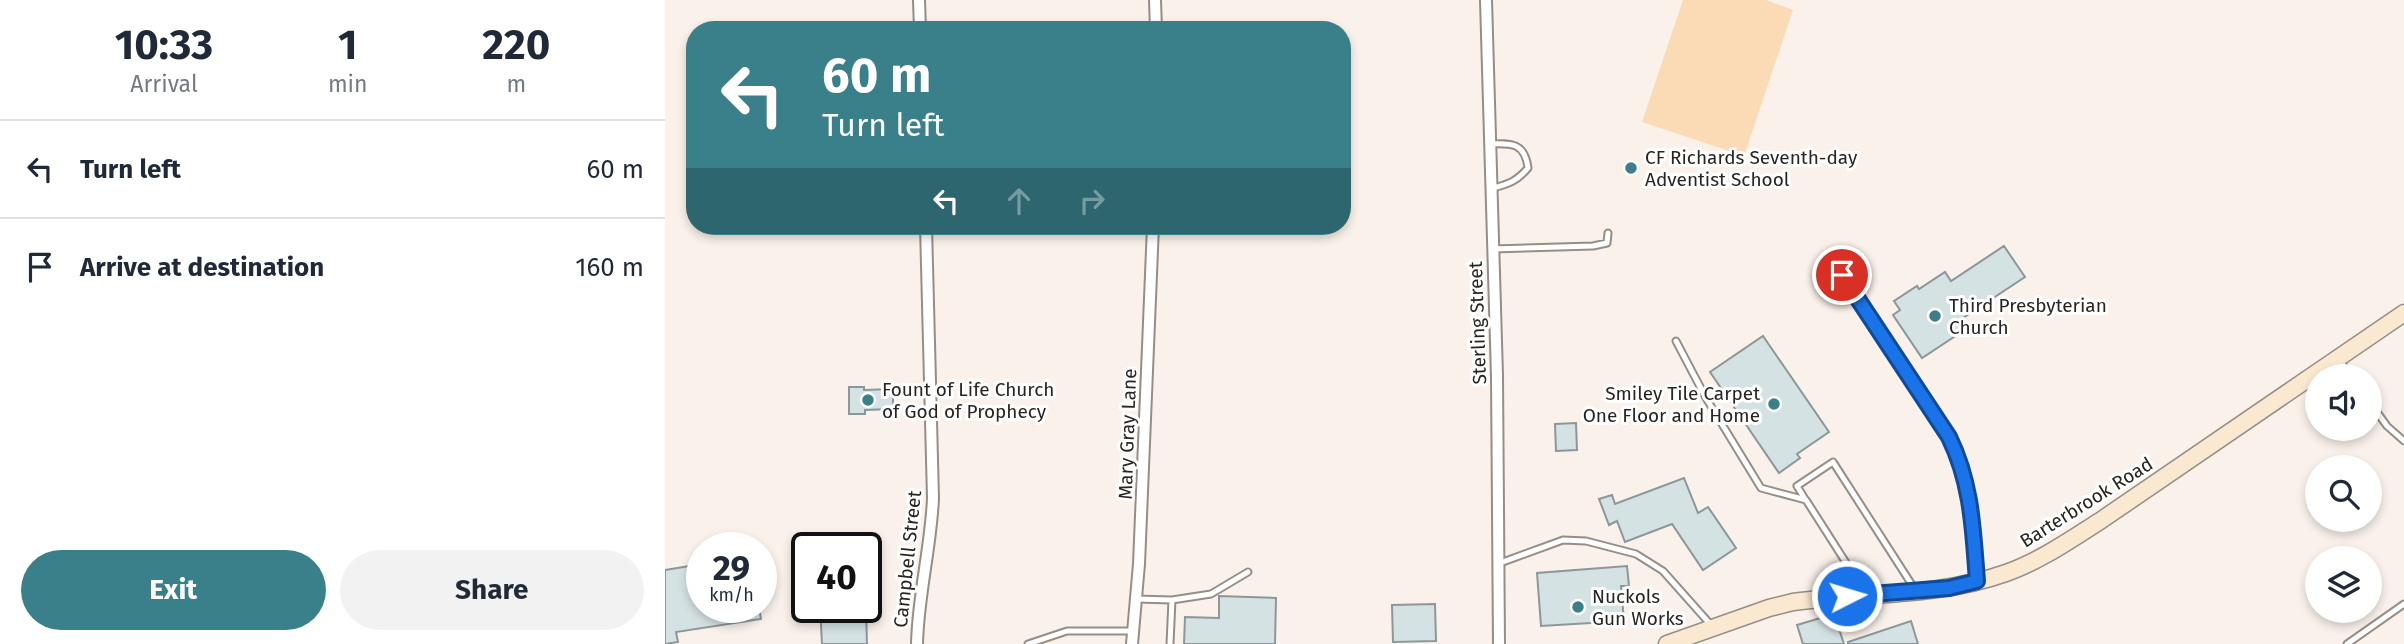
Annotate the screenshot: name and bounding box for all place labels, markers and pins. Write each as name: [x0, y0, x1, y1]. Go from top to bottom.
place label: CF Richards Seventh-day Adventist School: [1645, 146, 1858, 191]
marker: CF Richards Seventh-day Adventist School: [1623, 160, 1639, 176]
pin: [1812, 245, 1872, 305]
place label: Third Presbyterian Church: [1949, 294, 2107, 339]
marker: Third Presbyterian Church: [1927, 308, 1943, 324]
place label: Fount of Life Church of God of Prophecy: [882, 378, 1054, 423]
place label: Smiley Tile Carpet One Floor and Home: [1583, 382, 1760, 427]
marker: Fount of Life Church of God of Prophecy: [860, 392, 876, 408]
marker: Smiley Tile Carpet One Floor and Home: [1766, 396, 1782, 412]
place label: Nuckols Gun Works: [1592, 585, 1684, 630]
marker: Nuckols Gun Works: [1570, 599, 1586, 615]

